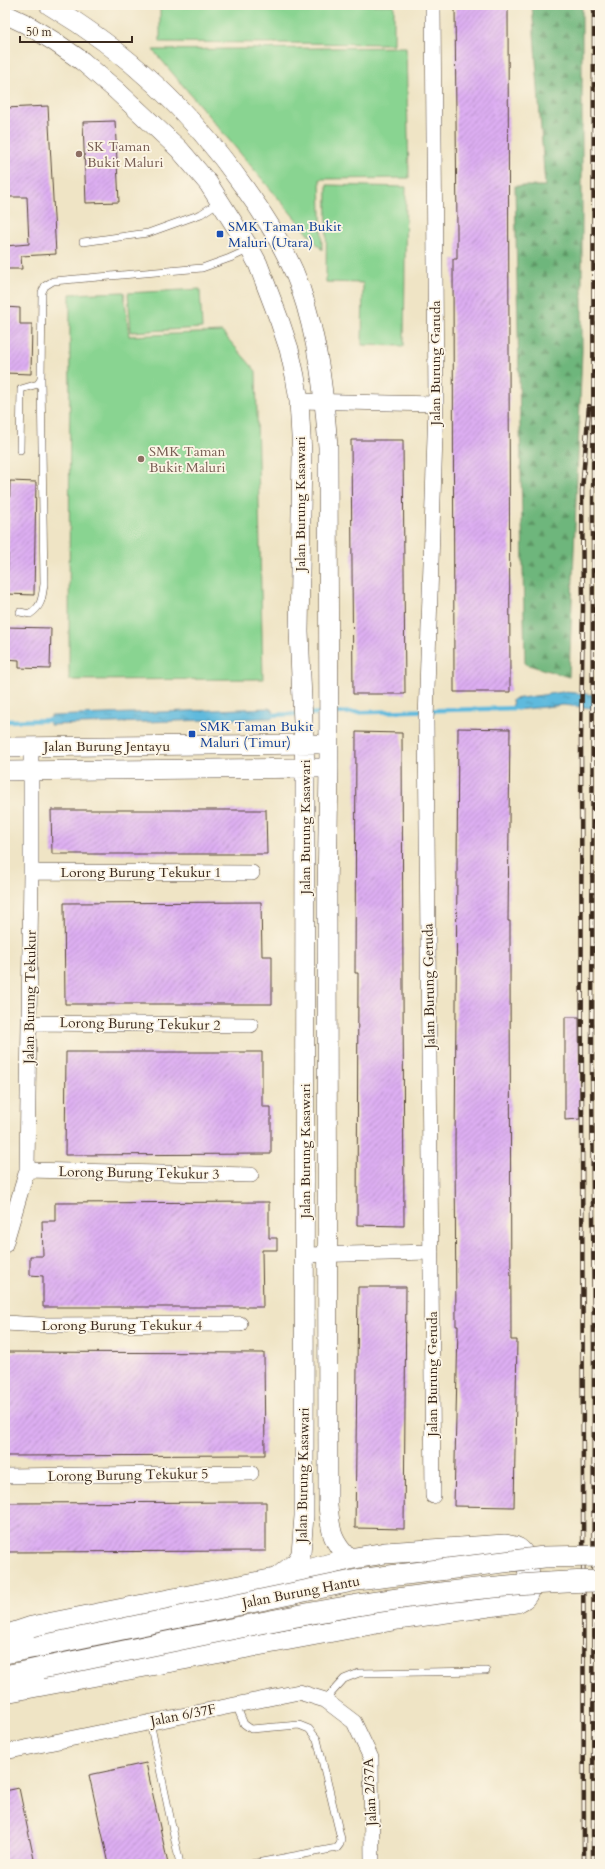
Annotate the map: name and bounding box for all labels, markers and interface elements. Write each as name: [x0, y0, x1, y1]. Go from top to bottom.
scale bar: [20, 18, 132, 44]
text: 50 m: [26, 24, 53, 40]
place label: SK Taman Bukit Maluri: [87, 137, 163, 172]
marker: SK Taman Bukit Maluri: [74, 149, 84, 159]
place label: SMK Taman Bukit Maluri (Utara): [228, 217, 342, 252]
marker: SMK Taman Bukit Maluri (Utara): [215, 229, 225, 239]
street label: Jalan Burung Garuda: [426, 300, 445, 428]
street label: Jalan Burung Kasawari: [291, 436, 310, 574]
place label: SMK Taman Bukit Maluri: [149, 442, 226, 477]
marker: SMK Taman Bukit Maluri: [136, 454, 146, 464]
place label: SMK Taman Bukit Maluri (Timur): [200, 717, 314, 752]
marker: SMK Taman Bukit Maluri (Timur): [187, 729, 197, 739]
street label: Jalan Burung Jentayu: [42, 737, 170, 756]
street label: Jalan Burung Kasawari: [296, 759, 315, 897]
street label: Lorong Burung Tekukur 1: [61, 863, 221, 882]
street label: Jalan Burung Geruda: [418, 923, 440, 1051]
street label: Jalan Burung Tekukur: [19, 929, 41, 1066]
street label: Lorong Burung Tekukur 2: [59, 1013, 221, 1035]
street label: Jalan Burung Kasawari: [296, 1083, 315, 1221]
street label: Lorong Burung Tekukur 3: [58, 1162, 220, 1184]
street label: Jalan Burung Geruda: [423, 1311, 442, 1439]
street label: Lorong Burung Tekukur 4: [42, 1316, 202, 1335]
street label: Jalan Burung Kasawari: [292, 1407, 314, 1545]
street label: Lorong Burung Tekukur 5: [47, 1464, 209, 1486]
street label: Jalan Burung Hantu: [239, 1571, 362, 1613]
street label: Jalan 6/37F: [147, 1699, 217, 1731]
street label: Jalan 2/37A: [359, 1757, 381, 1829]

